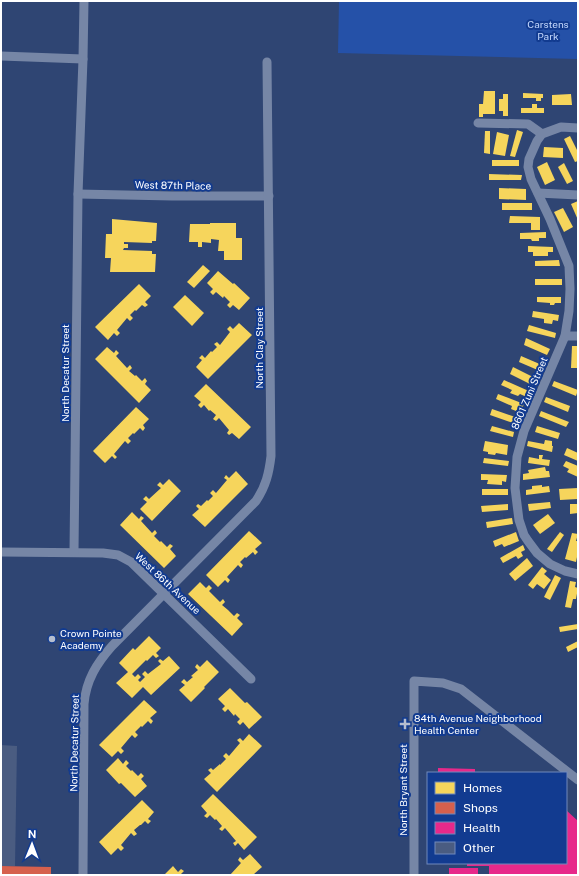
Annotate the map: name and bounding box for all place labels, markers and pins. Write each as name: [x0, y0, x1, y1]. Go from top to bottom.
place label: Crown Pointe Academy: [60, 627, 122, 651]
marker: Crown Pointe Academy: [47, 634, 57, 644]
place label: 84th Avenue Neighborhood Health Center: [414, 712, 542, 736]
marker: 84th Avenue Neighborhood Health Center: [399, 718, 411, 730]

